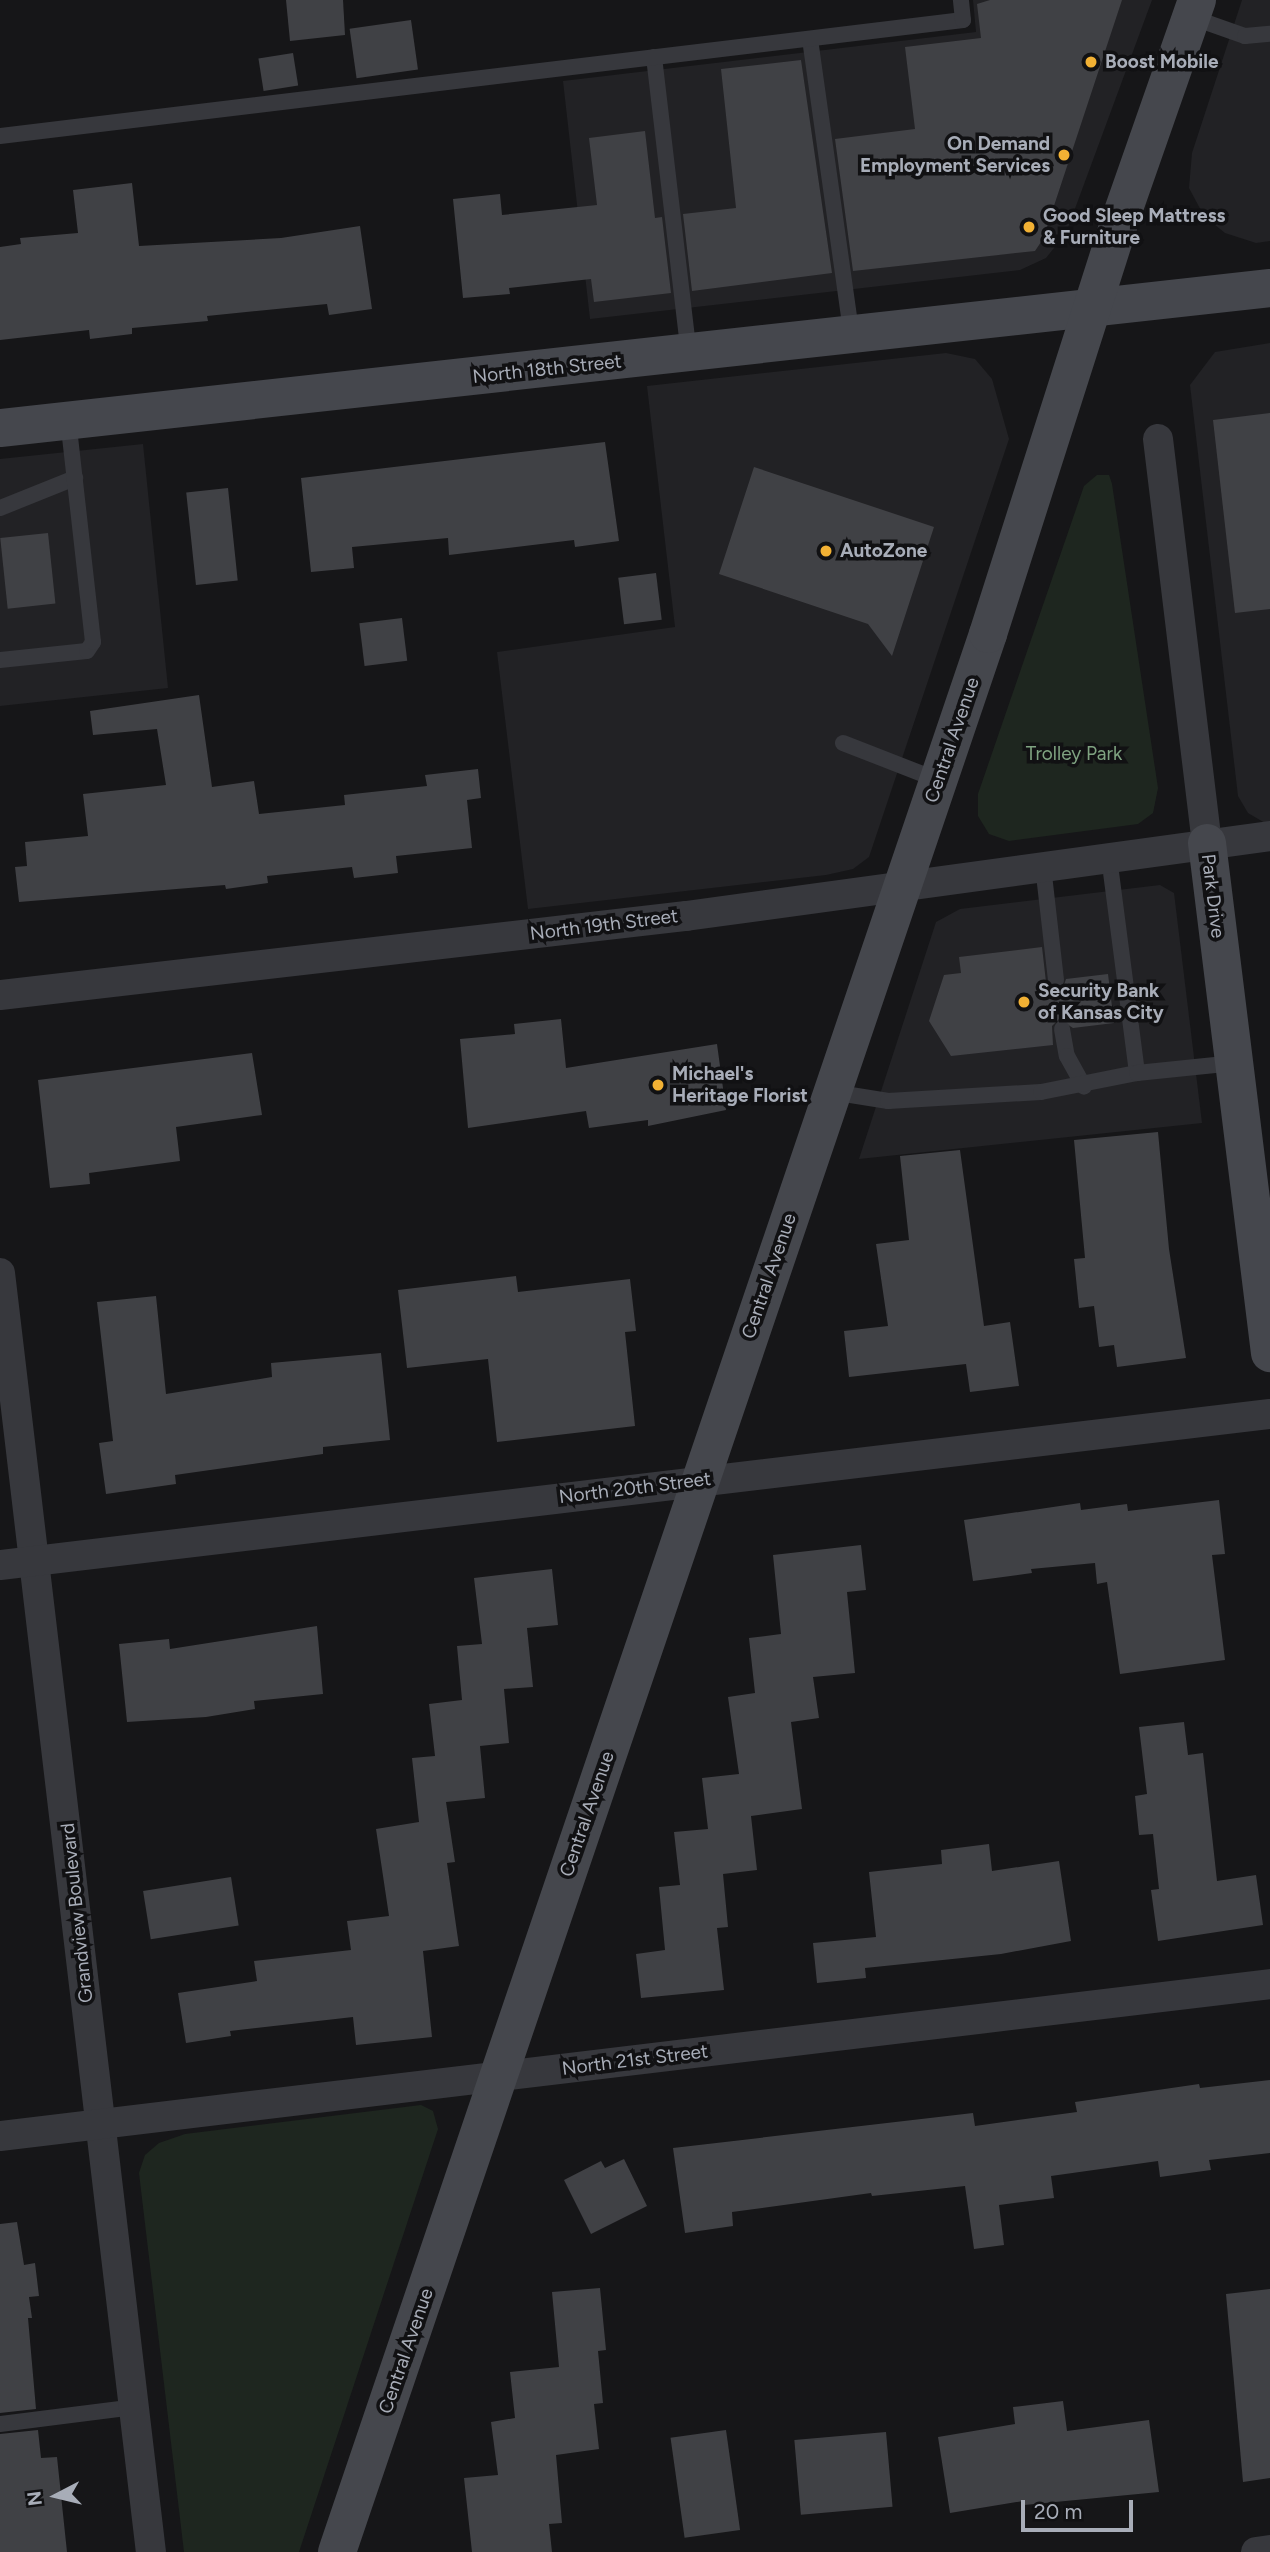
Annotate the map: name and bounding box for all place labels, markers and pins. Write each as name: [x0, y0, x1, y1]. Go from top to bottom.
place label: Boost Mobile: [1105, 51, 1219, 73]
marker: Boost Mobile: [1083, 54, 1099, 70]
place label: On Demand Employment Services: [860, 133, 1050, 177]
marker: On Demand Employment Services: [1056, 147, 1072, 163]
place label: Good Sleep Mattress & Furniture: [1043, 205, 1225, 249]
marker: Good Sleep Mattress & Furniture: [1021, 219, 1037, 235]
place label: AutoZone: [840, 540, 927, 562]
marker: AutoZone: [818, 543, 834, 559]
place label: Security Bank of Kansas City: [1038, 980, 1164, 1024]
marker: Security Bank of Kansas City: [1016, 994, 1032, 1010]
place label: Michael's Heritage Florist: [672, 1063, 808, 1107]
marker: Michael's Heritage Florist: [650, 1077, 666, 1093]

